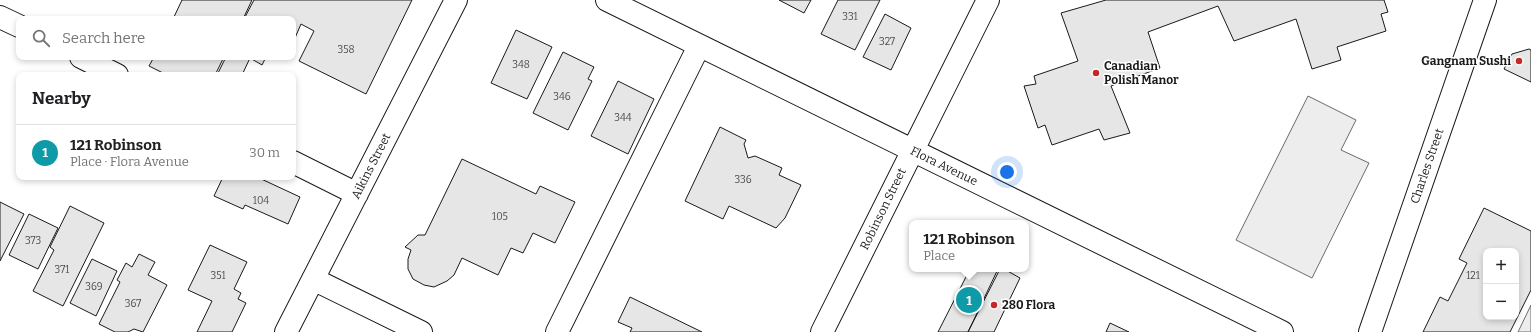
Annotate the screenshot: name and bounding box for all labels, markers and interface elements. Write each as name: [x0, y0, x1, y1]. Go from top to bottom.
house number: 331: [842, 11, 858, 23]
search box: [16, 16, 296, 60]
icon: search: [30, 27, 52, 49]
text: Search here: [62, 29, 145, 47]
house number: 327: [879, 36, 895, 48]
house number: 358: [337, 44, 355, 56]
place label: Gangnam Sushi: [1421, 54, 1511, 68]
marker: Gangnam Sushi: [1514, 56, 1524, 66]
house number: 348: [512, 59, 530, 71]
place label: Canadian Polish Manor: [1104, 59, 1179, 87]
marker: Canadian Polish Manor: [1091, 68, 1101, 78]
text: Nearby: [32, 88, 91, 109]
house number: 346: [553, 91, 571, 103]
house number: 344: [614, 112, 632, 124]
street label: Charles Street: [1408, 126, 1447, 205]
street label: Aikins Street: [349, 130, 394, 201]
text: 121 Robinson: [70, 136, 161, 154]
street label: Flora Avenue: [908, 144, 980, 188]
text: 1: [42, 145, 48, 160]
text: 30 m: [249, 145, 280, 160]
text: Place · Flora Avenue: [70, 154, 189, 169]
your location: [997, 162, 1017, 182]
street label: Robinson Street: [857, 165, 909, 252]
house number: 336: [734, 174, 752, 186]
house number: 104: [253, 195, 269, 207]
house number: 105: [492, 211, 508, 223]
popup: [909, 220, 1029, 272]
text: 121 Robinson: [923, 230, 1015, 248]
house number: 373: [25, 235, 41, 247]
text: Place: [923, 248, 955, 263]
map controls: [1483, 248, 1519, 320]
button: +: [1483, 248, 1519, 284]
house number: 371: [55, 264, 69, 276]
house number: 351: [211, 270, 225, 282]
house number: 121: [1466, 270, 1480, 282]
house number: 369: [85, 281, 103, 293]
button: −: [1483, 284, 1519, 320]
pin: 1: [956, 285, 982, 315]
house number: 367: [125, 298, 141, 310]
place label: 280 Flora: [1002, 298, 1055, 312]
marker: 280 Flora: [989, 300, 999, 310]

